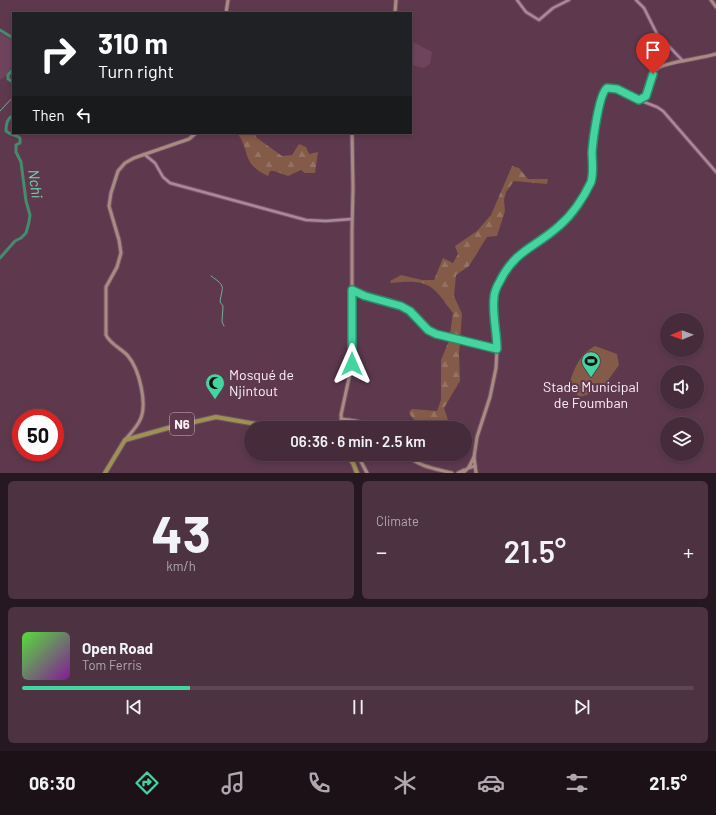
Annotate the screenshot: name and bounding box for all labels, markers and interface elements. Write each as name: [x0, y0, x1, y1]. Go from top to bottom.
text: 310 m: [98, 26, 168, 60]
icon: right: [32, 28, 84, 80]
pin: [636, 33, 670, 74]
icon: arrive: [642, 39, 664, 61]
text: Turn right: [98, 60, 174, 82]
icon: left: [73, 104, 95, 126]
text: Then: [32, 106, 65, 124]
water label: Nchi: [25, 168, 47, 200]
north arrow: [660, 313, 704, 357]
map controls: [660, 313, 704, 461]
position arrow: [331, 343, 373, 385]
sports icon: Stade Municipal de Foumban: [580, 350, 602, 378]
button: sound: [660, 365, 704, 409]
place label: Mosqué de Njintout: [229, 366, 294, 399]
mosque icon: Mosqué de Njintout: [204, 372, 226, 400]
place label: Stade Municipal de Foumban: [543, 378, 639, 411]
speed limit sign: 50: [12, 409, 64, 461]
road number: N6: [170, 413, 194, 435]
button: layers: [660, 417, 704, 461]
text: 06:36 · 6 min · 2.5 km: [290, 432, 426, 450]
text: 43: [151, 501, 211, 563]
text: Climate: [376, 513, 419, 529]
text: 21.5°: [504, 533, 566, 569]
text: −: [376, 538, 387, 564]
text: +: [683, 538, 694, 564]
text: km/h: [166, 558, 196, 574]
text: Open Road: [82, 639, 153, 657]
text: Tom Ferris: [82, 657, 142, 673]
icon: previous: [123, 696, 145, 718]
icon: pause: [347, 696, 369, 718]
icon: next: [571, 696, 593, 718]
icon: directions: [133, 769, 161, 797]
icon: music: [219, 769, 247, 797]
icon: phone: [305, 769, 333, 797]
icon: climate: [391, 769, 419, 797]
icon: car: [477, 769, 505, 797]
icon: filters: [563, 769, 591, 797]
text: 06:30: [29, 772, 75, 794]
text: 21.5°: [649, 772, 687, 794]

